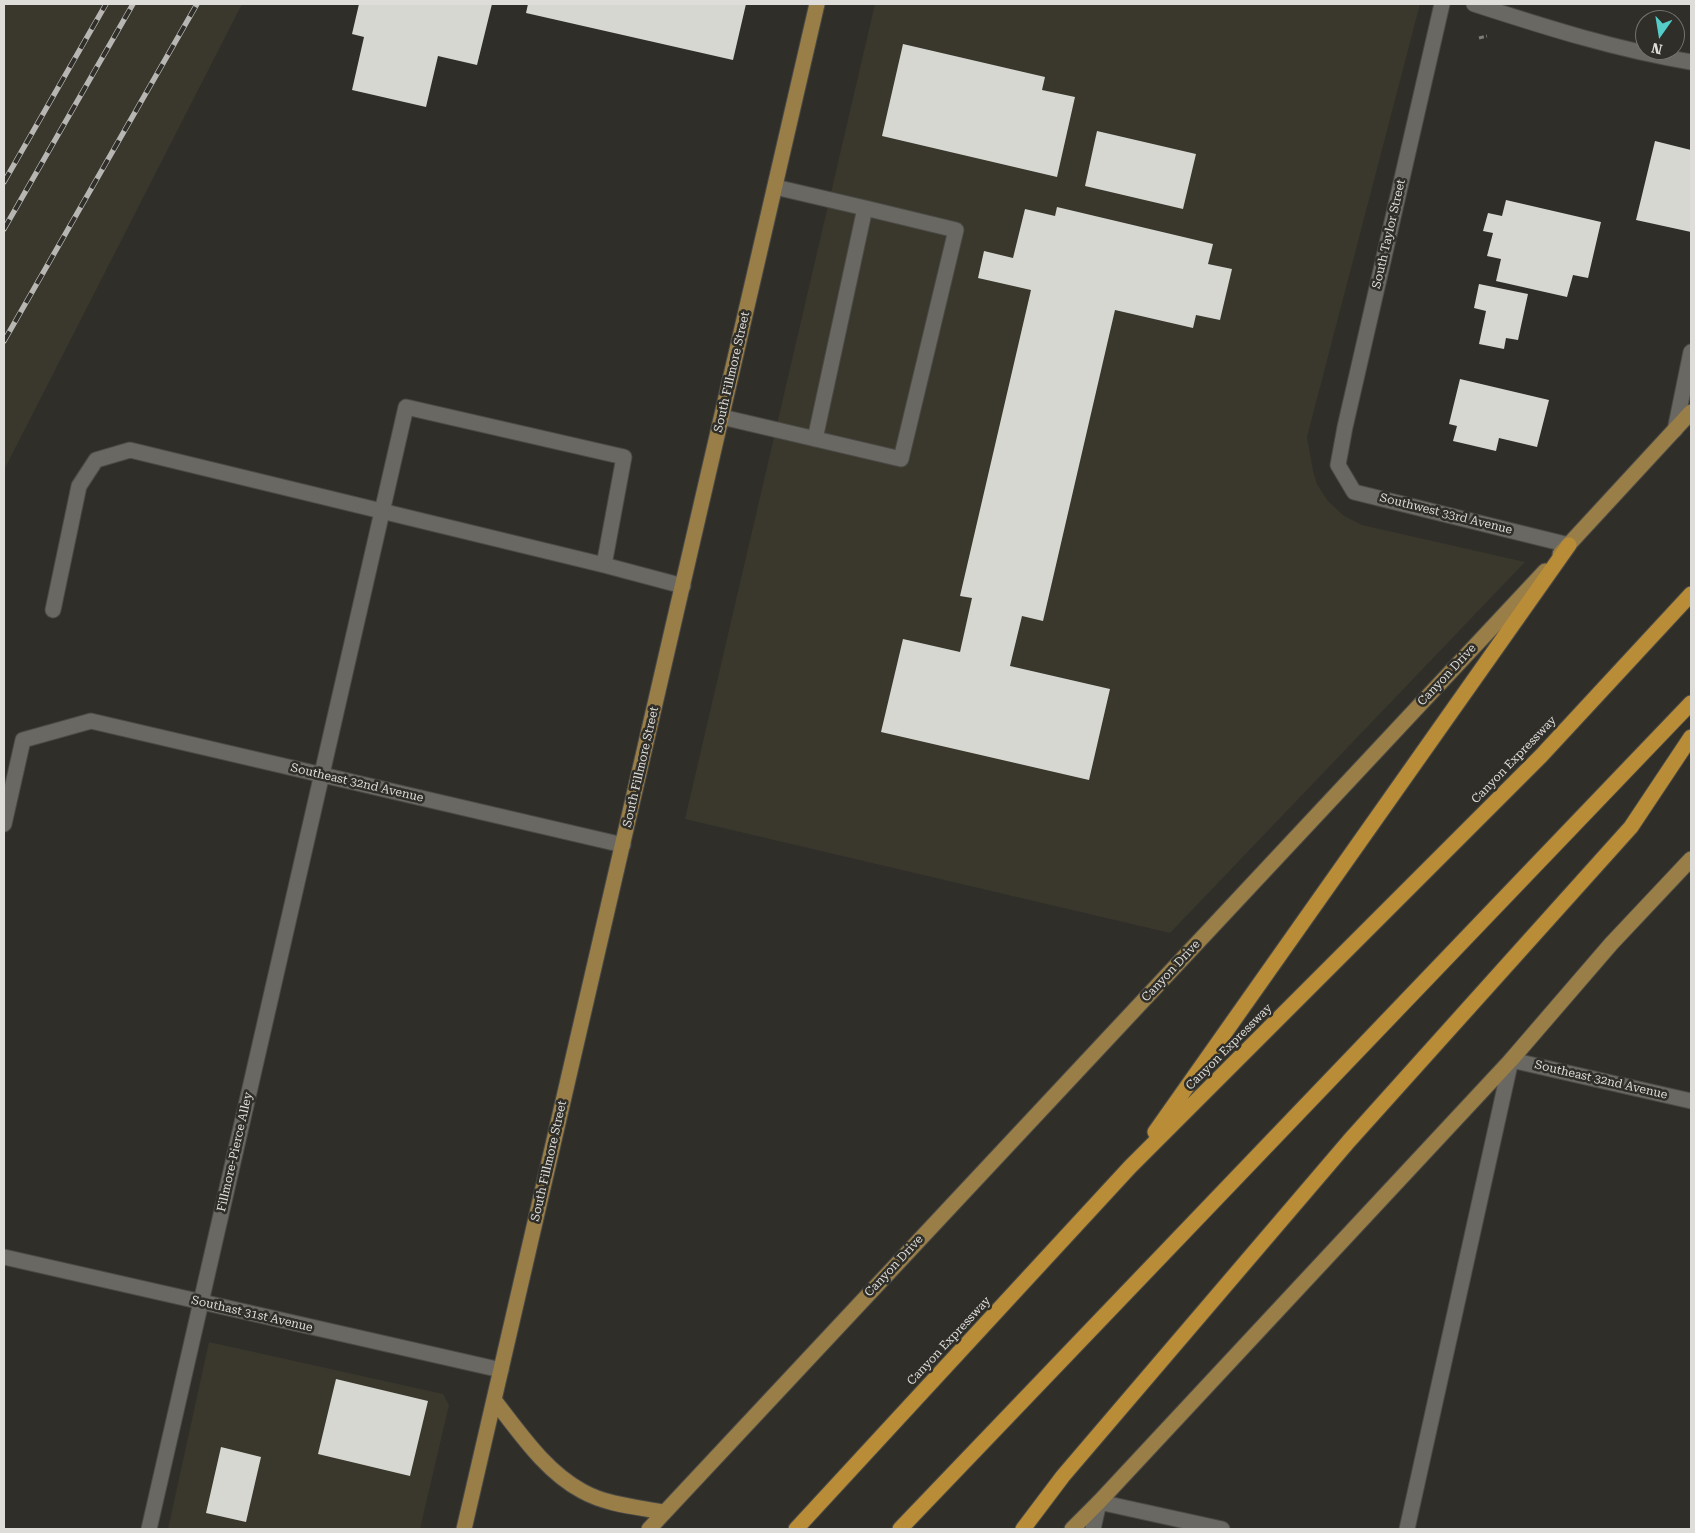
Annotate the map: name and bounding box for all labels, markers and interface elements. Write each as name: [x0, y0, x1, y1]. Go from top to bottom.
north arrow: [1635, 10, 1685, 60]
text: N: [1650, 40, 1664, 58]
street label: South Taylor Street: [1369, 178, 1409, 290]
street label: South Fillmore Street: [711, 310, 753, 434]
street label: Southwest 33rd Avenue: [1378, 491, 1514, 537]
street label: Canyon Drive: [1415, 641, 1479, 709]
street label: South Fillmore Street: [620, 705, 662, 829]
street label: Canyon Expressway: [1469, 713, 1559, 807]
street label: Southeast 32nd Avenue: [289, 761, 425, 805]
street label: Canyon Drive: [1139, 937, 1203, 1005]
street label: Canyon Expressway: [1183, 1001, 1275, 1093]
street label: Southeast 32nd Avenue: [1533, 1058, 1669, 1102]
street label: Fillmore-Pierce Alley: [214, 1091, 256, 1213]
street label: South Fillmore Street: [528, 1099, 570, 1223]
street label: Canyon Drive: [862, 1232, 926, 1300]
street label: Southast 31st Avenue: [190, 1293, 314, 1335]
street label: Canyon Expressway: [904, 1294, 994, 1388]

